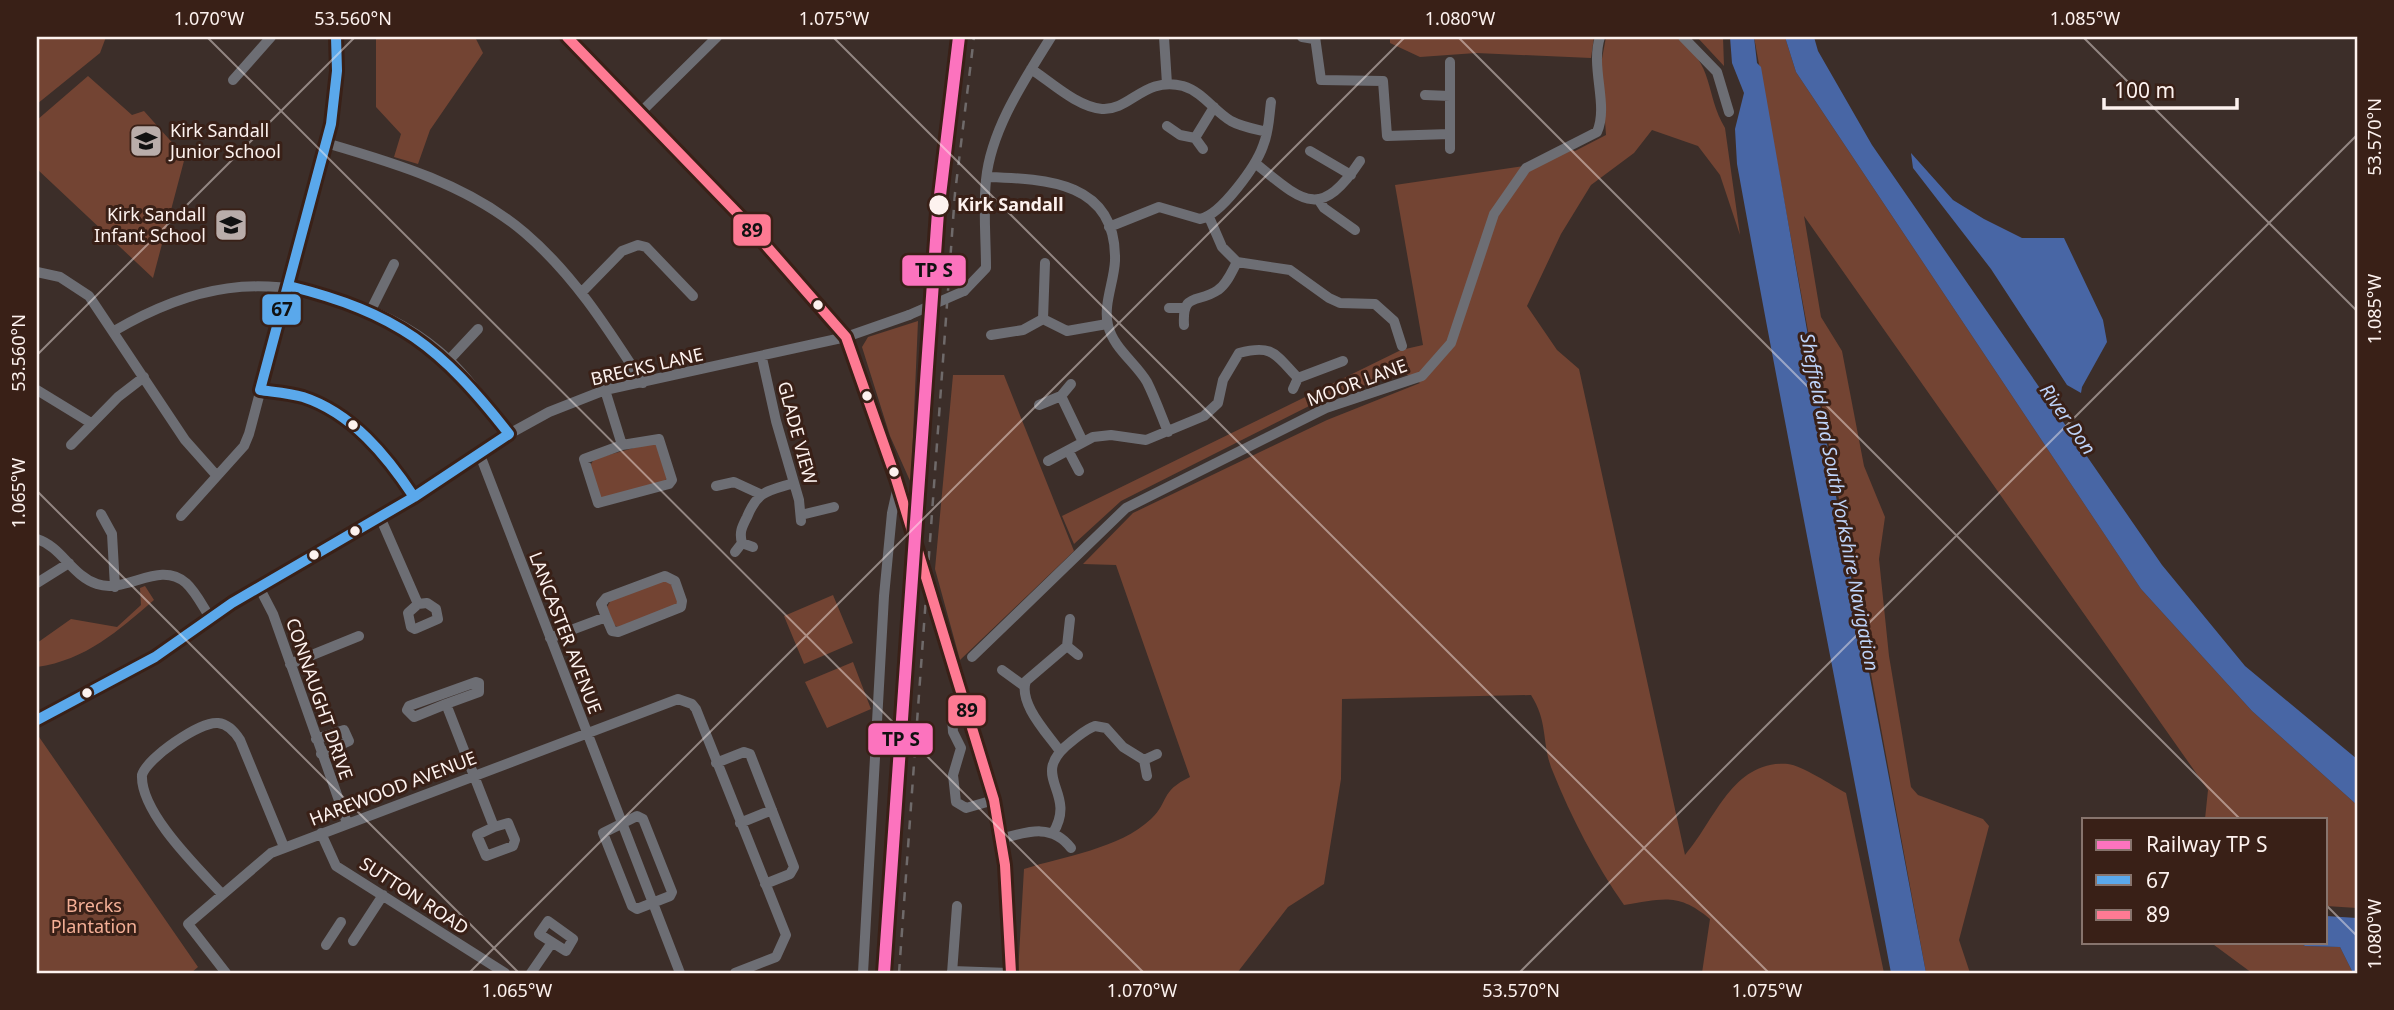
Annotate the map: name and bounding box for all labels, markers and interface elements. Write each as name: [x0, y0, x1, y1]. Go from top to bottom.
text: 1.070°W: [174, 6, 244, 30]
text: 53.560°N: [314, 6, 392, 30]
text: 1.075°W: [799, 6, 869, 30]
text: 1.080°W: [1425, 6, 1495, 30]
text: 1.085°W: [2050, 6, 2120, 30]
scale bar: [2104, 66, 2236, 110]
text: 100 m: [2114, 76, 2175, 104]
text: 53.570°N: [2362, 98, 2386, 176]
place label: Kirk Sandall Junior School: [168, 118, 281, 163]
school or university icon: Kirk Sandall Junior School: [127, 122, 165, 160]
place label: Kirk Sandall: [957, 192, 1064, 216]
marker: Kirk Sandall: [927, 193, 951, 217]
place label: Kirk Sandall Infant School: [94, 202, 206, 247]
school or university icon: Kirk Sandall Infant School: [212, 206, 250, 244]
line badge: 89: [732, 213, 772, 247]
text: 89: [741, 217, 763, 243]
line badge: TP S: [901, 254, 967, 287]
text: TP S: [915, 257, 953, 283]
text: 1.085°W: [2362, 274, 2386, 344]
line badge: 67: [261, 293, 302, 326]
text: 67: [271, 296, 293, 322]
unlabelled marker: [811, 298, 825, 312]
text: 53.560°N: [6, 314, 30, 392]
water label: Sheffield and South Yorkshire Navigation: [1794, 331, 1886, 673]
street label: BRECKS LANE: [588, 341, 705, 391]
street label: MOOR LANE: [1303, 353, 1410, 411]
water label: River Don: [2034, 378, 2102, 460]
street label: GLADE VIEW: [773, 379, 823, 487]
unlabelled marker: [860, 389, 874, 403]
unlabelled marker: [346, 418, 360, 432]
text: 1.065°W: [6, 458, 30, 528]
unlabelled marker: [887, 465, 901, 479]
unlabelled marker: [348, 524, 362, 538]
unlabelled marker: [307, 548, 321, 562]
street label: LANCASTER AVENUE: [524, 548, 608, 717]
street label: CONNAUGHT DRIVE: [281, 615, 359, 783]
unlabelled marker: [80, 686, 94, 700]
line badge: 89: [947, 694, 987, 727]
text: 89: [956, 697, 978, 723]
line badge: TP S: [867, 722, 934, 756]
text: TP S: [882, 726, 920, 752]
street label: HAREWOOD AVENUE: [306, 745, 480, 831]
legend: [2082, 818, 2328, 944]
text: Railway TP S: [2146, 830, 2268, 858]
street label: SUTTON ROAD: [356, 851, 474, 939]
text: 67: [2146, 866, 2170, 894]
park label: Brecks Plantation: [51, 893, 137, 938]
text: 1.080°W: [2362, 899, 2386, 969]
text: 89: [2146, 900, 2170, 928]
text: 1.065°W: [482, 978, 552, 1002]
text: 1.070°W: [1107, 978, 1177, 1002]
text: 53.570°N: [1482, 978, 1560, 1002]
text: 1.075°W: [1732, 978, 1802, 1002]

